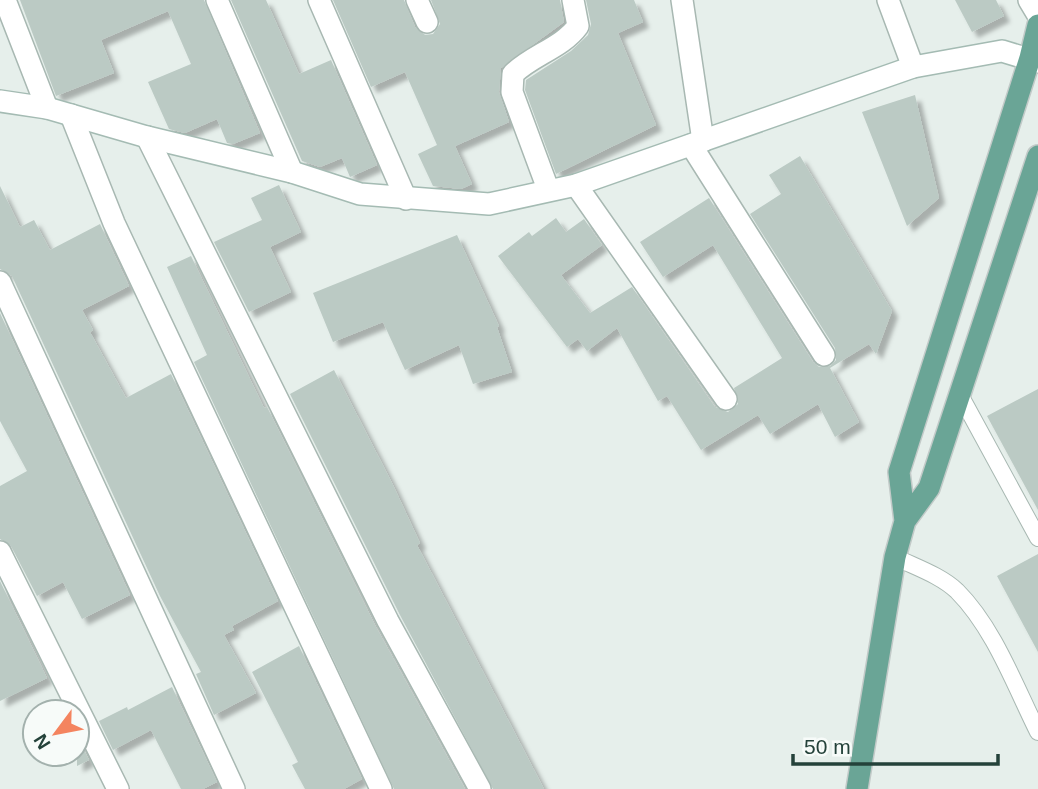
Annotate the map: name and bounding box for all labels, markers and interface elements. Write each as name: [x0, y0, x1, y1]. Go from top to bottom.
north arrow: [21, 698, 91, 768]
scale bar: [793, 722, 998, 766]
text: N: [29, 730, 55, 753]
text: 50 m: [804, 735, 851, 758]

